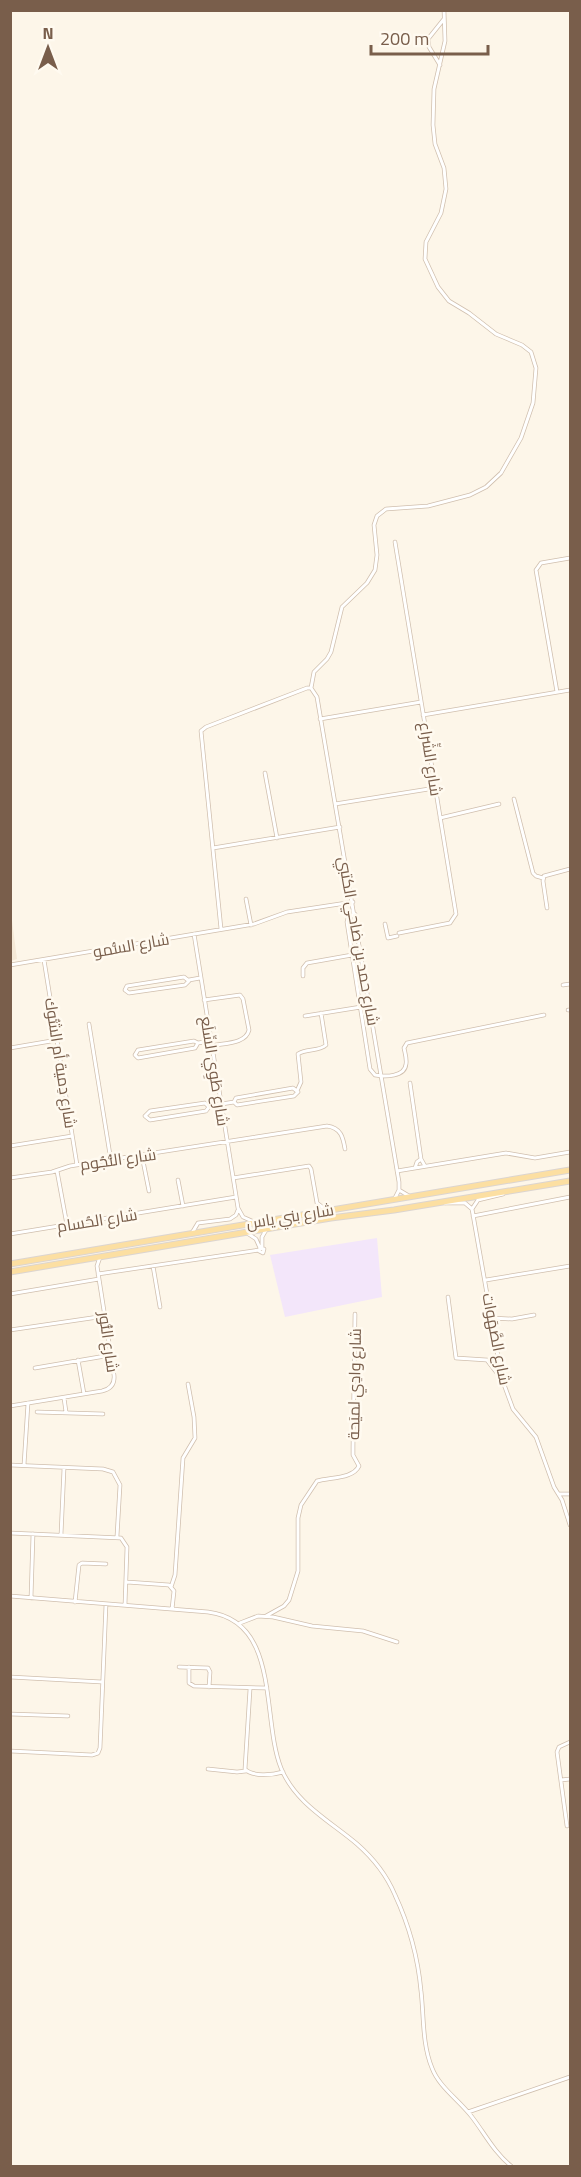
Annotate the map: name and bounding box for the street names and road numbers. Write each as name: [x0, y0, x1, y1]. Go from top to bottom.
street label: شارع الشِّراع: [413, 720, 450, 798]
street label: شارع حمد بن ضاحي الكتبي: [330, 855, 386, 1028]
street label: شارع السُّمو: [91, 926, 171, 964]
street label: شارع دِمية أم الشُّوك: [39, 996, 83, 1130]
street label: شارع طَوِي السِّلَع: [192, 1014, 236, 1128]
street label: شارع النُّجُوم: [78, 1142, 158, 1176]
street label: شارع بني ياس: [244, 1197, 336, 1237]
street label: شارع الحُسام: [55, 1202, 139, 1238]
street label: شارع الصَّهَوات: [476, 1291, 518, 1387]
street label: شارع النُّور: [93, 1309, 125, 1374]
street label: شارع وادِي لميَحة: [341, 1328, 369, 1440]

